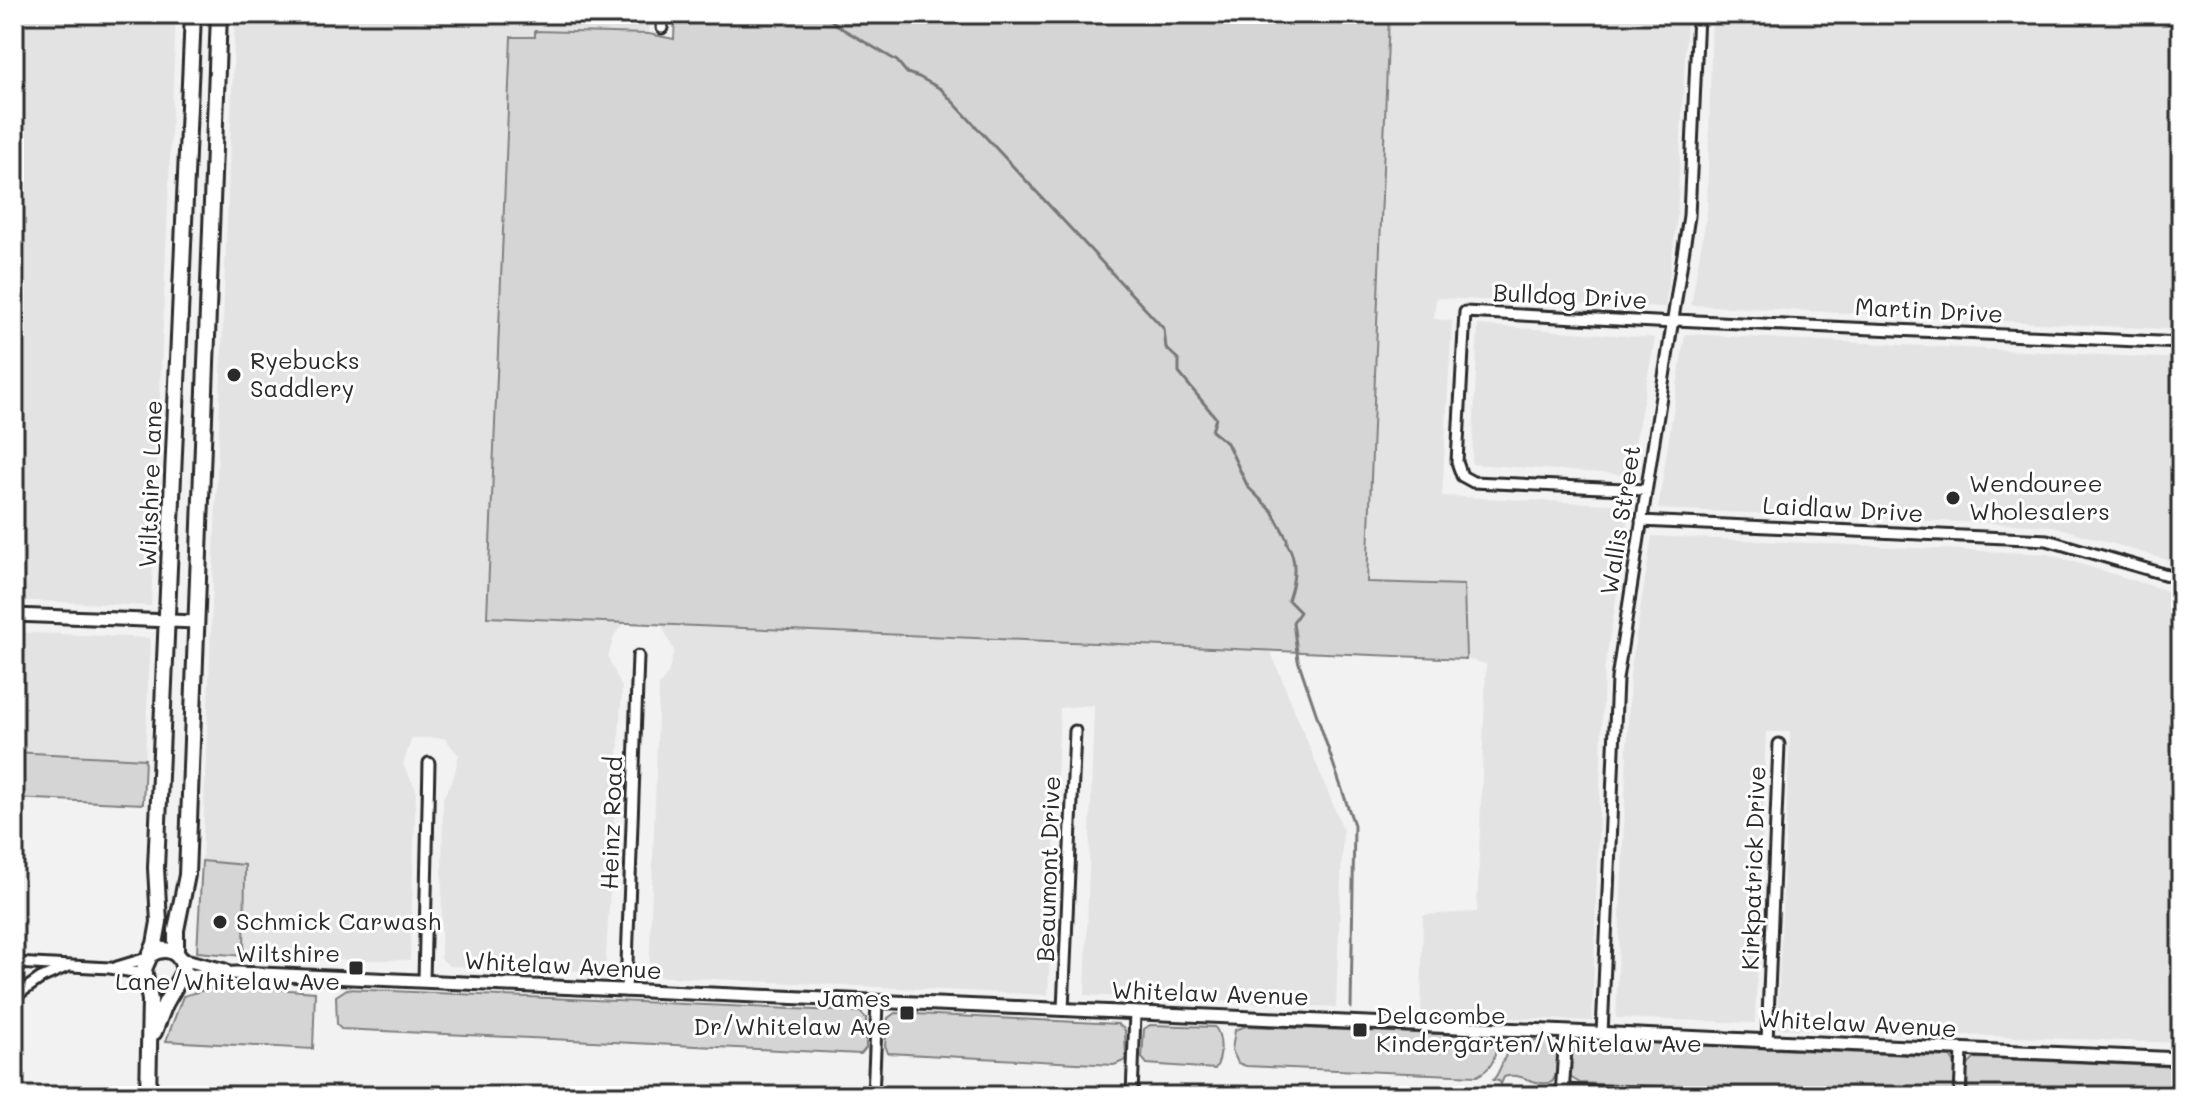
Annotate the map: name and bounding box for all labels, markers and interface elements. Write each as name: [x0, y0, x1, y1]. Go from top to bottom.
street label: Bulldog Drive: [1492, 276, 1648, 315]
street label: Martin Drive: [1854, 290, 2004, 329]
place label: Ryebucks Saddlery: [250, 344, 360, 403]
marker: Ryebucks Saddlery: [225, 366, 243, 384]
street label: Wiltshire Lane: [131, 400, 168, 568]
street label: Wallis Street: [1592, 443, 1647, 597]
place label: Wendouree Wholesalers: [1969, 467, 2110, 526]
street label: Laidlaw Drive: [1762, 489, 1924, 528]
marker: Wendouree Wholesalers: [1944, 489, 1962, 507]
street label: Heinz Road: [593, 756, 628, 890]
street label: Kirkpatrick Drive: [1733, 765, 1772, 971]
street label: Beaumont Drive: [1029, 775, 1066, 963]
place label: Schmick Carwash: [236, 905, 441, 936]
marker: Schmick Carwash: [211, 913, 229, 931]
place label: Wiltshire Lane/Whitelaw Ave: [115, 937, 340, 996]
street label: Whitelaw Avenue: [464, 944, 663, 985]
marker: Wiltshire Lane/Whitelaw Ave: [347, 959, 365, 977]
street label: Whitelaw Avenue: [1111, 974, 1309, 1011]
place label: James Dr/Whitelaw Ave: [693, 982, 891, 1041]
place label: Delacombe Kindergarten/Whitelaw Ave: [1376, 999, 1702, 1058]
street label: Whitelaw Avenue: [1759, 1002, 1958, 1043]
marker: James Dr/Whitelaw Ave: [898, 1004, 916, 1022]
marker: Delacombe Kindergarten/Whitelaw Ave: [1351, 1021, 1369, 1039]

